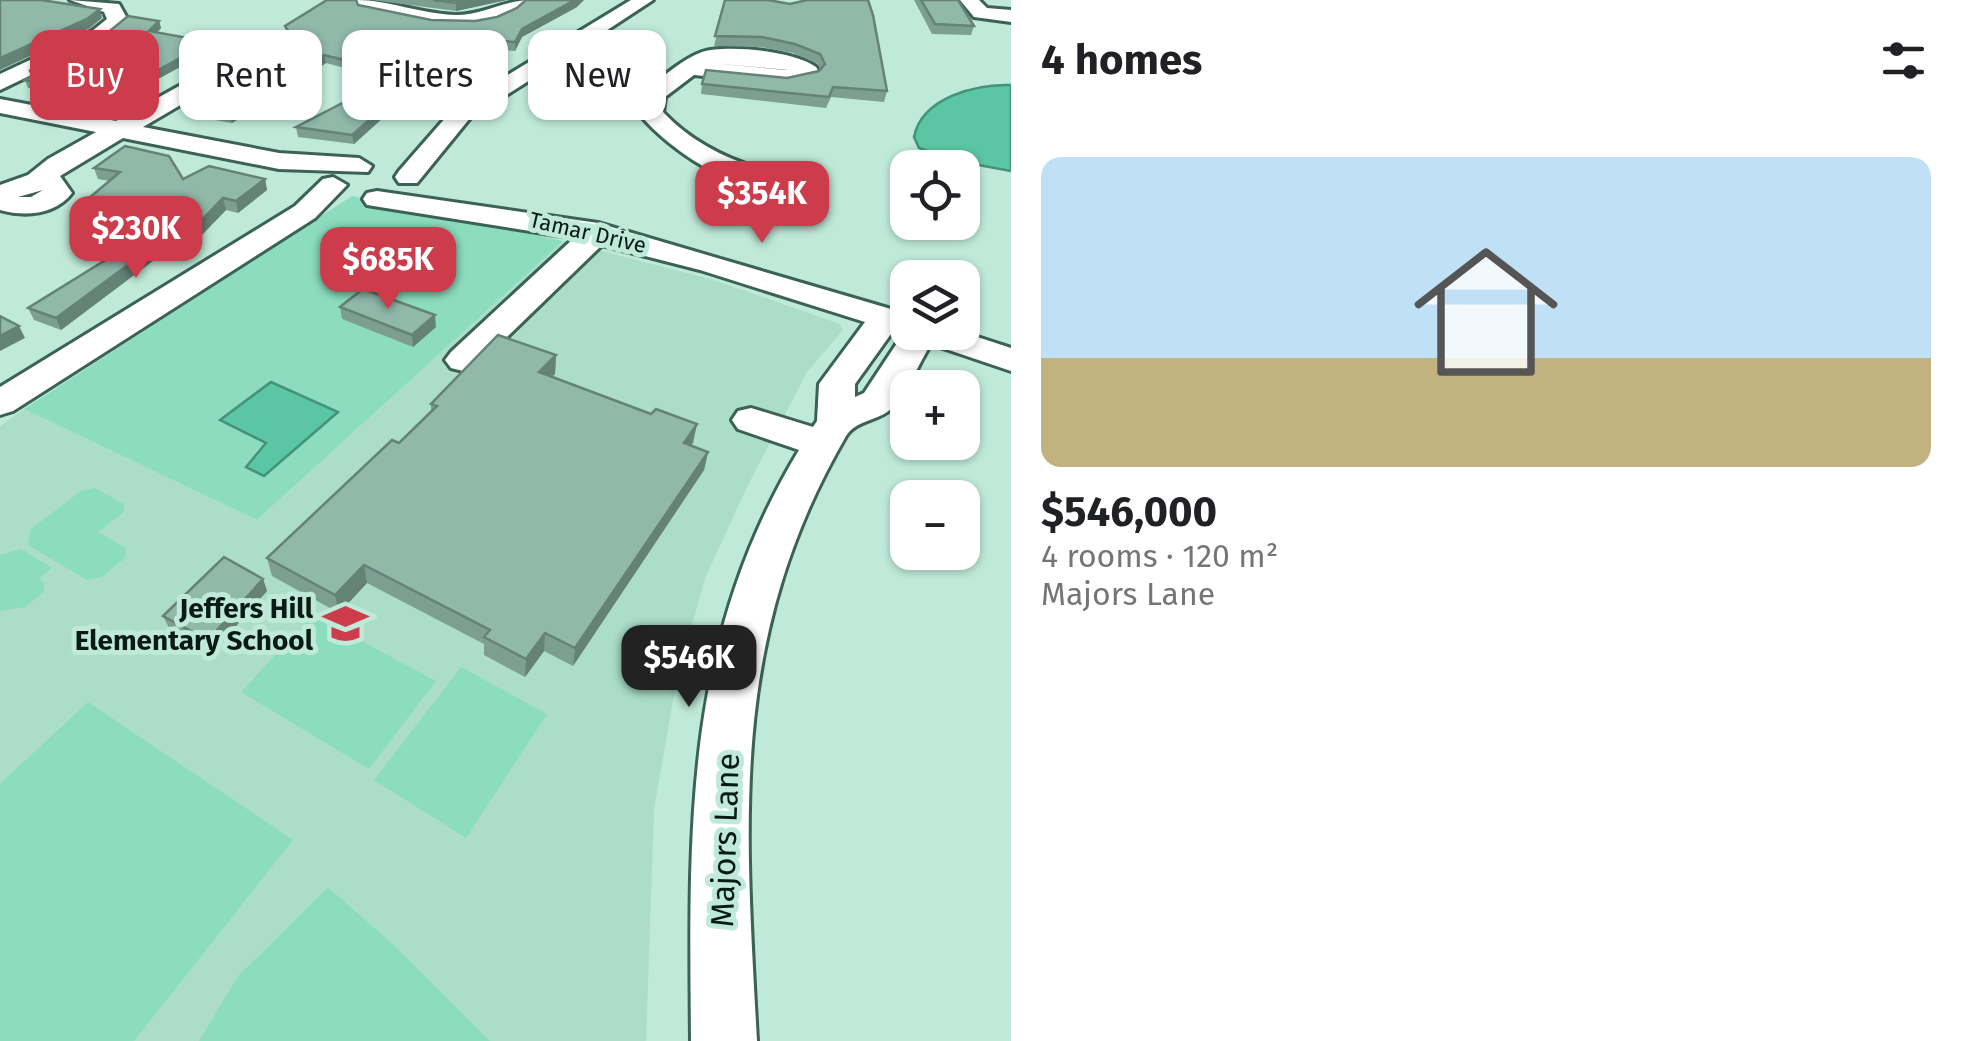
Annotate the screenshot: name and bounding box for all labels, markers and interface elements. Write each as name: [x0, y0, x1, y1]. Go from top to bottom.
chip: Buy: [30, 30, 159, 120]
chip: Rent: [179, 30, 322, 120]
chip: Filters: [342, 30, 508, 120]
chip: New: [528, 30, 666, 120]
icon: filters: [1876, 33, 1931, 88]
text: 4 homes: [1041, 35, 1202, 85]
map controls: [890, 150, 980, 570]
button: locate: [890, 150, 980, 240]
pin: $354K: [692, 161, 832, 246]
text: $354K: [717, 174, 807, 212]
pin: $230K: [66, 196, 206, 281]
street label: Tamar Drive: [527, 206, 649, 259]
text: $230K: [91, 209, 181, 247]
icon: home: [1396, 222, 1576, 402]
pin: $685K: [318, 227, 458, 312]
text: $685K: [342, 240, 434, 278]
button: layers: [890, 260, 980, 350]
button: +: [890, 370, 980, 460]
button: −: [890, 480, 980, 570]
text: $546,000: [1041, 487, 1217, 537]
text: 4 rooms · 120 m²: [1041, 537, 1278, 575]
text: Majors Lane: [1041, 575, 1215, 613]
place label: Jeffers Hill Elementary School: [75, 592, 314, 657]
school or university icon: Jeffers Hill Elementary School: [322, 600, 370, 648]
pin: $546K: [619, 625, 759, 710]
text: $546K: [643, 638, 735, 676]
street label: Majors Lane: [703, 752, 747, 928]

